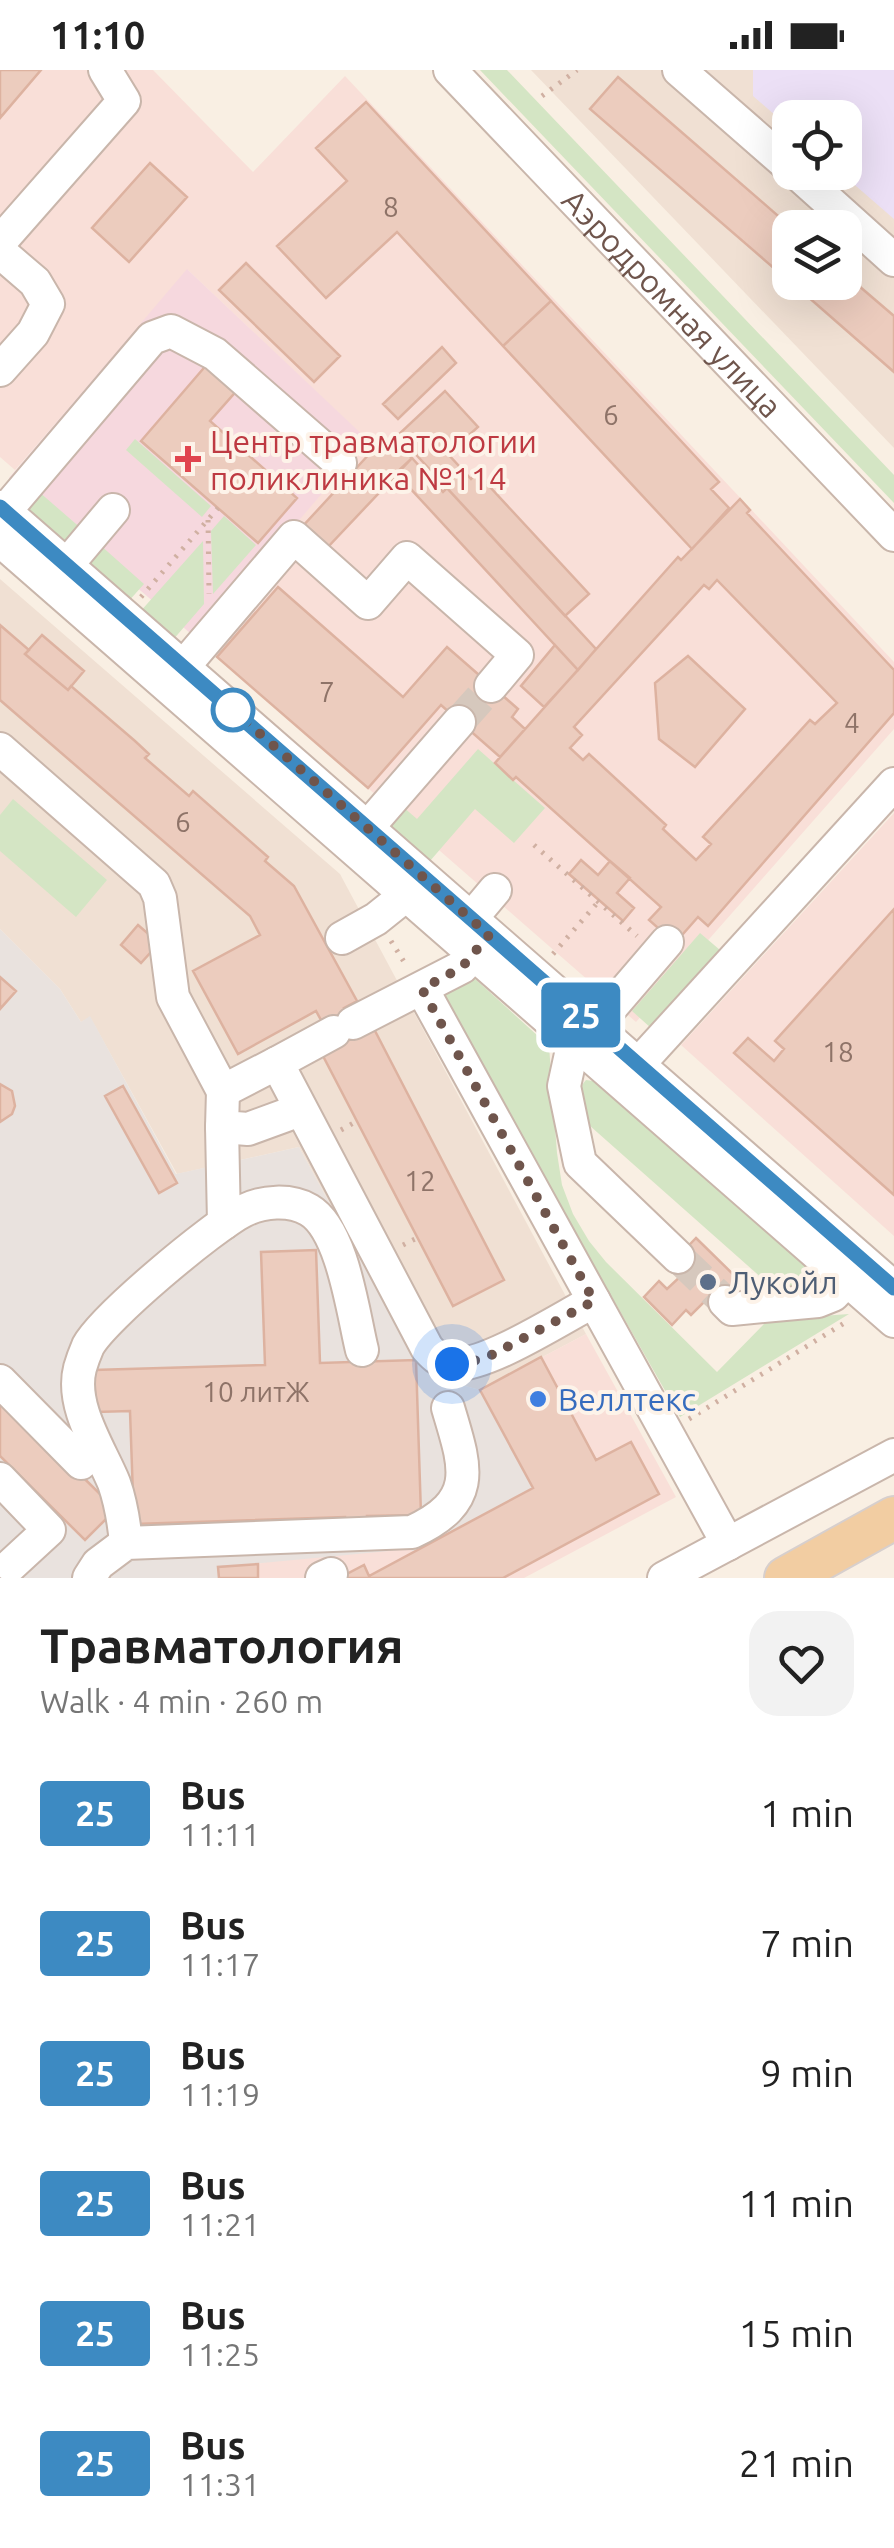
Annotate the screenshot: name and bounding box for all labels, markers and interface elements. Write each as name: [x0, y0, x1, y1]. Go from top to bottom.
text: 11:10: [50, 14, 145, 56]
map controls: [772, 100, 862, 300]
button: locate: [772, 100, 862, 190]
street label: Аэродромная улица: [555, 182, 789, 424]
house number: 8: [383, 191, 399, 222]
button: layers: [772, 210, 862, 300]
house number: 6: [603, 399, 619, 430]
place label: Центр травматологии поликлиника №114: [210, 423, 537, 496]
marker: Центр травматологии поликлиника №114: [175, 446, 201, 472]
house number: 7: [319, 676, 335, 707]
unlabelled marker: [212, 689, 254, 731]
house number: 4: [844, 707, 860, 738]
house number: 6: [175, 806, 191, 837]
line badge: 25: [536, 982, 626, 1048]
text: 25: [561, 995, 601, 1035]
house number: 18: [822, 1036, 854, 1067]
house number: 12: [404, 1165, 436, 1196]
place label: Лукойл: [728, 1264, 838, 1300]
marker: Лукойл: [697, 1271, 719, 1293]
your location: [427, 1339, 477, 1389]
house number: 10 литЖ: [202, 1376, 310, 1407]
place label: Веллтекс: [558, 1381, 696, 1417]
marker: Веллтекс: [527, 1388, 549, 1410]
button: heart: [749, 1611, 854, 1716]
text: Травматология: [40, 1618, 403, 1672]
text: Walk · 4 min · 260 m: [40, 1683, 323, 1719]
text: Bus: [180, 1774, 245, 1816]
text: 1 min: [760, 1792, 854, 1834]
text: 25: [75, 1793, 115, 1833]
text: 11:11: [180, 1816, 260, 1852]
text: Bus: [180, 1904, 245, 1946]
text: 7 min: [760, 1922, 854, 1964]
text: 25: [75, 1923, 115, 1963]
text: 11:17: [180, 1946, 260, 1982]
text: Bus: [180, 2034, 245, 2076]
text: 9 min: [760, 2052, 854, 2094]
text: 25: [75, 2053, 115, 2093]
text: 11:19: [180, 2076, 260, 2112]
text: Bus: [180, 2164, 245, 2206]
text: 11 min: [739, 2182, 854, 2224]
text: 25: [75, 2183, 115, 2223]
text: 11:21: [180, 2206, 260, 2242]
text: Bus: [180, 2294, 245, 2336]
text: 15 min: [739, 2312, 854, 2354]
text: 25: [75, 2313, 115, 2353]
text: 11:25: [180, 2336, 260, 2372]
text: Bus: [180, 2424, 245, 2466]
text: 21 min: [739, 2442, 854, 2484]
text: 25: [75, 2443, 115, 2483]
text: 11:31: [180, 2466, 260, 2502]

